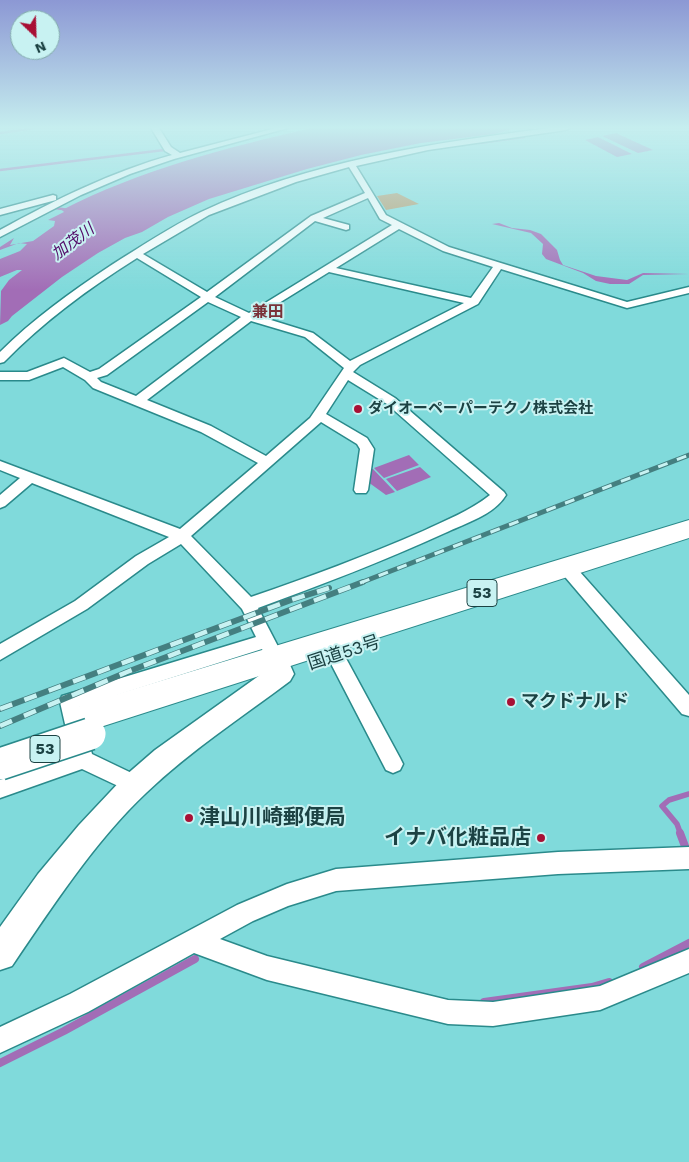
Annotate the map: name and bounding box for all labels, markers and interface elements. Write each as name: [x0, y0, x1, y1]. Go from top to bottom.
north arrow: [10, 10, 60, 60]
text: N: [33, 38, 49, 57]
water label: 加茂川: [48, 220, 98, 264]
district label: 兼田: [252, 302, 284, 322]
place label: ダイオーペーパーテクノ株式会社: [368, 400, 593, 418]
marker: ダイオーペーパーテクノ株式会社: [352, 403, 364, 415]
road number: 53: [467, 580, 497, 606]
street label: 国道53号: [305, 631, 383, 675]
place label: マクドナルド: [521, 691, 629, 713]
marker: マクドナルド: [505, 696, 517, 708]
road number: 53: [30, 736, 60, 762]
place label: 津山川崎郵便局: [199, 805, 346, 831]
marker: 津山川崎郵便局: [183, 812, 195, 824]
place label: イナバ化粧品店: [384, 825, 531, 851]
marker: イナバ化粧品店: [535, 832, 547, 844]

